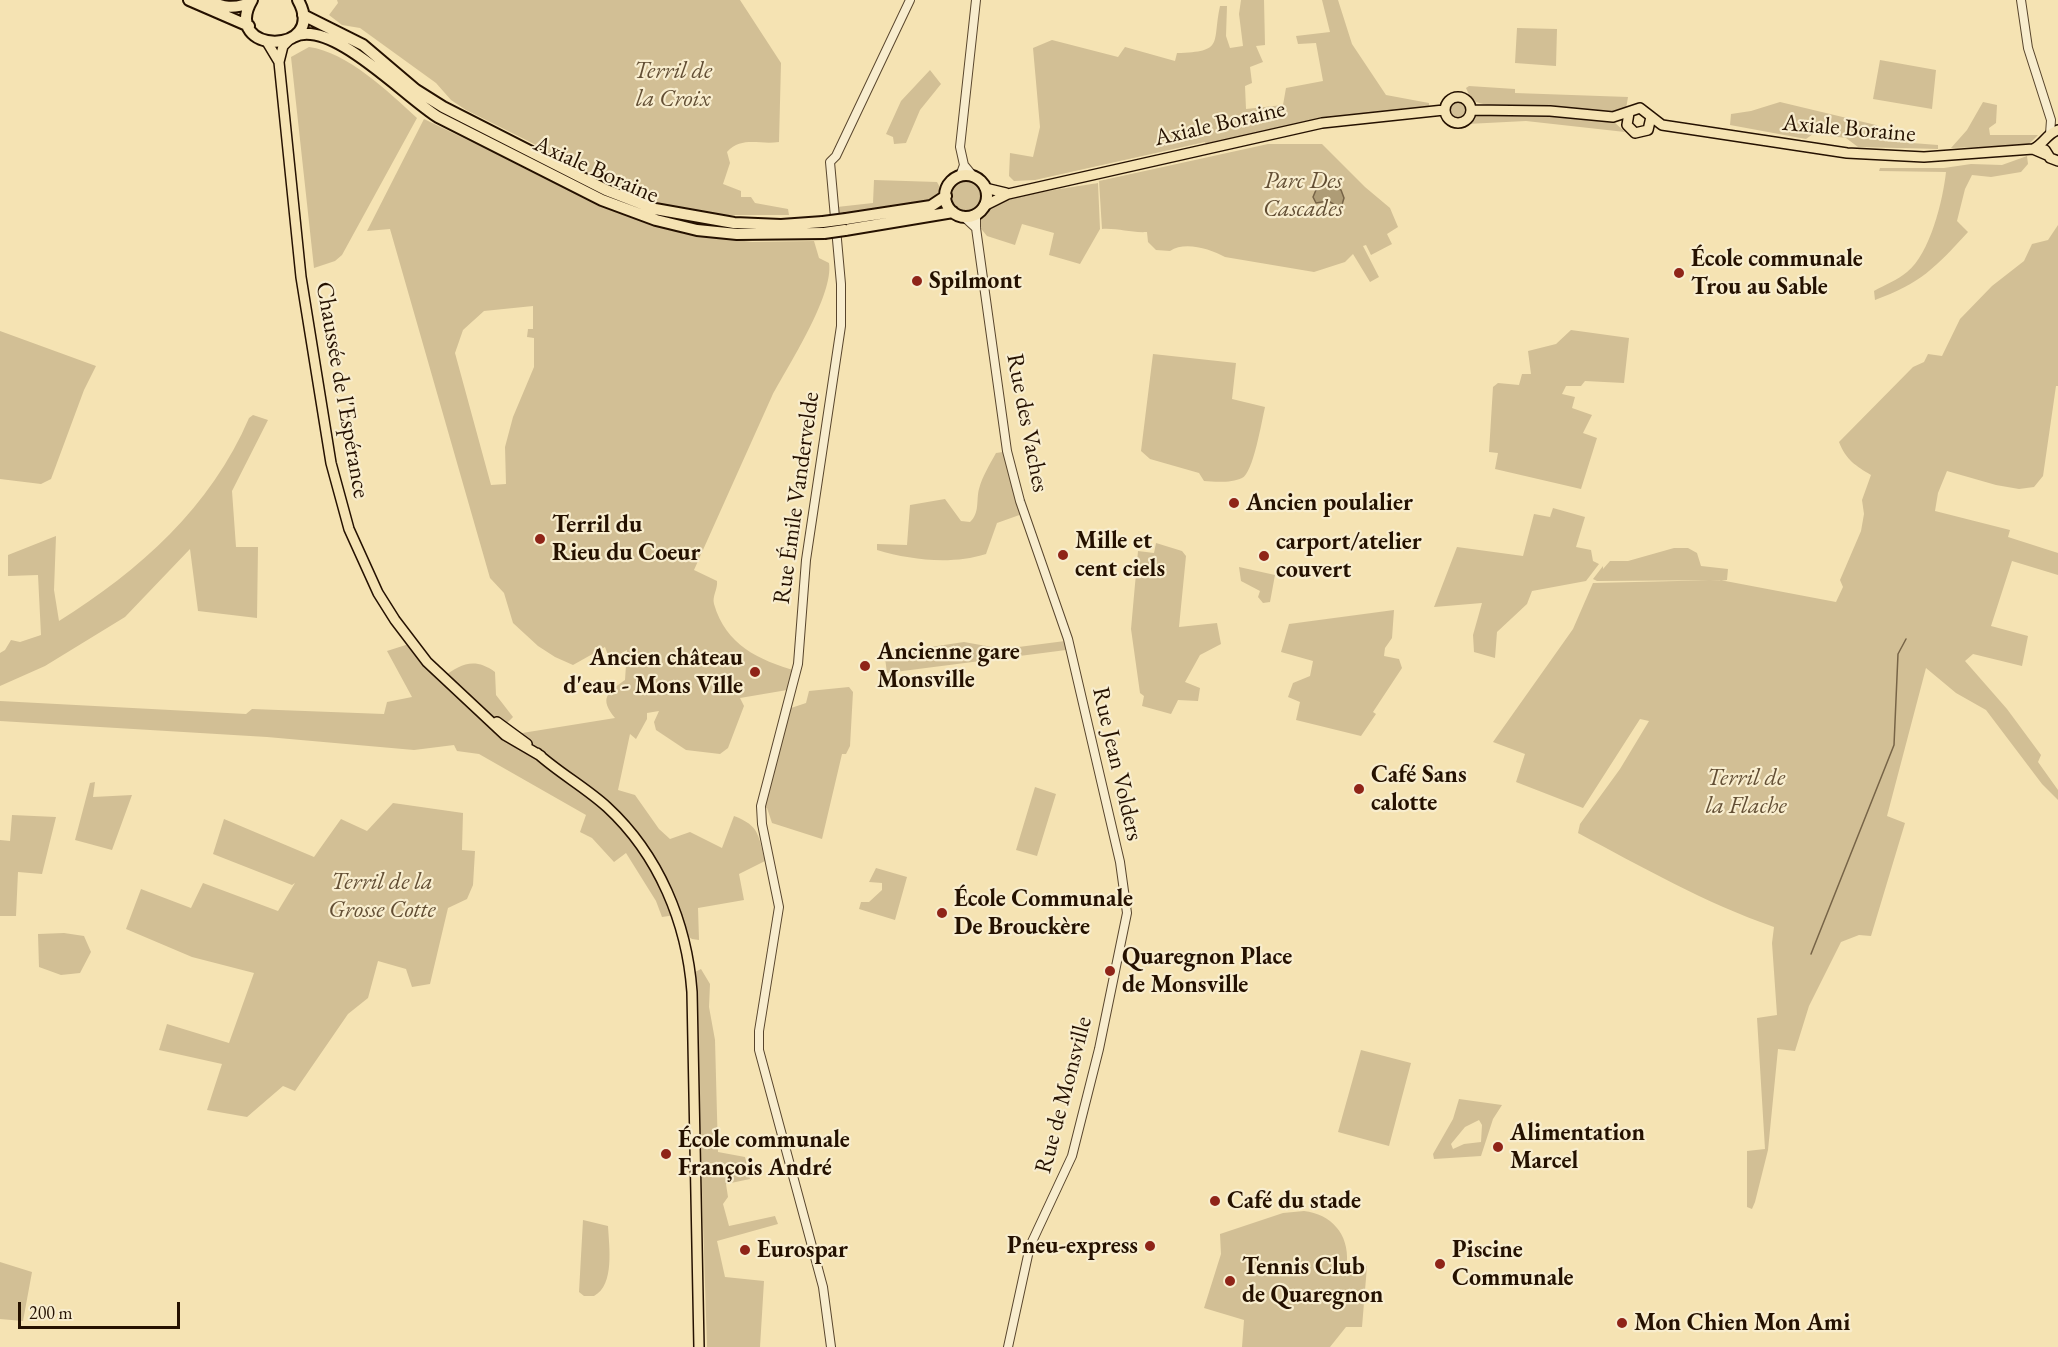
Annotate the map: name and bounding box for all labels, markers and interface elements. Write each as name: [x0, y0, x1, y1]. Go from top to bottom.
park label: Terril de la Croix: [634, 57, 712, 113]
street label: Axiale Boraine: [1152, 95, 1288, 153]
street label: Axiale Boraine: [1781, 109, 1917, 149]
street label: Axiale Boraine: [529, 130, 663, 210]
park label: Parc Des Cascades: [1263, 167, 1343, 223]
place label: École communale Trou au Sable: [1691, 245, 1863, 301]
marker: École communale Trou au Sable: [1672, 266, 1686, 280]
place label: Spilmont: [929, 267, 1022, 295]
marker: Spilmont: [910, 274, 924, 288]
street label: Chaussée de l'Espérance: [309, 280, 375, 500]
street label: Rue des Vaches: [999, 351, 1055, 495]
street label: Rue Émile Vandervelde: [768, 390, 826, 606]
place label: Ancien poulalier: [1246, 489, 1413, 517]
marker: Ancien poulalier: [1227, 496, 1241, 510]
place label: Terril du Rieu du Coeur: [552, 511, 700, 567]
place label: Mille et cent ciels: [1075, 527, 1165, 583]
place label: carport/atelier couvert: [1276, 528, 1422, 584]
marker: Terril du Rieu du Coeur: [533, 532, 547, 546]
marker: Mille et cent ciels: [1056, 548, 1070, 562]
marker: carport/atelier couvert: [1257, 549, 1271, 563]
place label: Ancienne gare Monsville: [877, 638, 1020, 694]
place label: Ancien château d'eau - Mons Ville: [563, 644, 743, 700]
marker: Ancienne gare Monsville: [858, 659, 872, 673]
marker: Ancien château d'eau - Mons Ville: [748, 665, 762, 679]
street label: Rue Jean Volders: [1085, 684, 1149, 844]
place label: Café Sans calotte: [1371, 761, 1467, 817]
park label: Terril de la Flache: [1705, 764, 1787, 820]
marker: Café Sans calotte: [1352, 782, 1366, 796]
park label: Terril de la Grosse Cotte: [328, 868, 436, 924]
place label: École Communale De Brouckère: [954, 885, 1133, 941]
marker: École Communale De Brouckère: [935, 906, 949, 920]
place label: Quaregnon Place de Monsville: [1122, 943, 1292, 999]
marker: Quaregnon Place de Monsville: [1103, 964, 1117, 978]
street label: Rue de Monsville: [1029, 1014, 1099, 1176]
place label: Alimentation Marcel: [1510, 1119, 1645, 1175]
place label: École communale François André: [678, 1126, 850, 1182]
marker: Alimentation Marcel: [1491, 1140, 1505, 1154]
marker: École communale François André: [659, 1147, 673, 1161]
place label: Café du stade: [1227, 1187, 1361, 1215]
marker: Café du stade: [1208, 1194, 1222, 1208]
place label: Pneu-express: [1007, 1232, 1138, 1260]
place label: Eurospar: [757, 1236, 848, 1264]
place label: Piscine Communale: [1452, 1236, 1574, 1292]
marker: Pneu-express: [1143, 1239, 1157, 1253]
marker: Eurospar: [738, 1243, 752, 1257]
place label: Tennis Club de Quaregnon: [1242, 1253, 1383, 1309]
marker: Piscine Communale: [1433, 1257, 1447, 1271]
marker: Tennis Club de Quaregnon: [1223, 1274, 1237, 1288]
scale bar: [21, 1290, 183, 1328]
text: 200 m: [29, 1301, 73, 1324]
place label: Mon Chien Mon Ami: [1634, 1309, 1850, 1337]
marker: Mon Chien Mon Ami: [1615, 1316, 1629, 1330]

